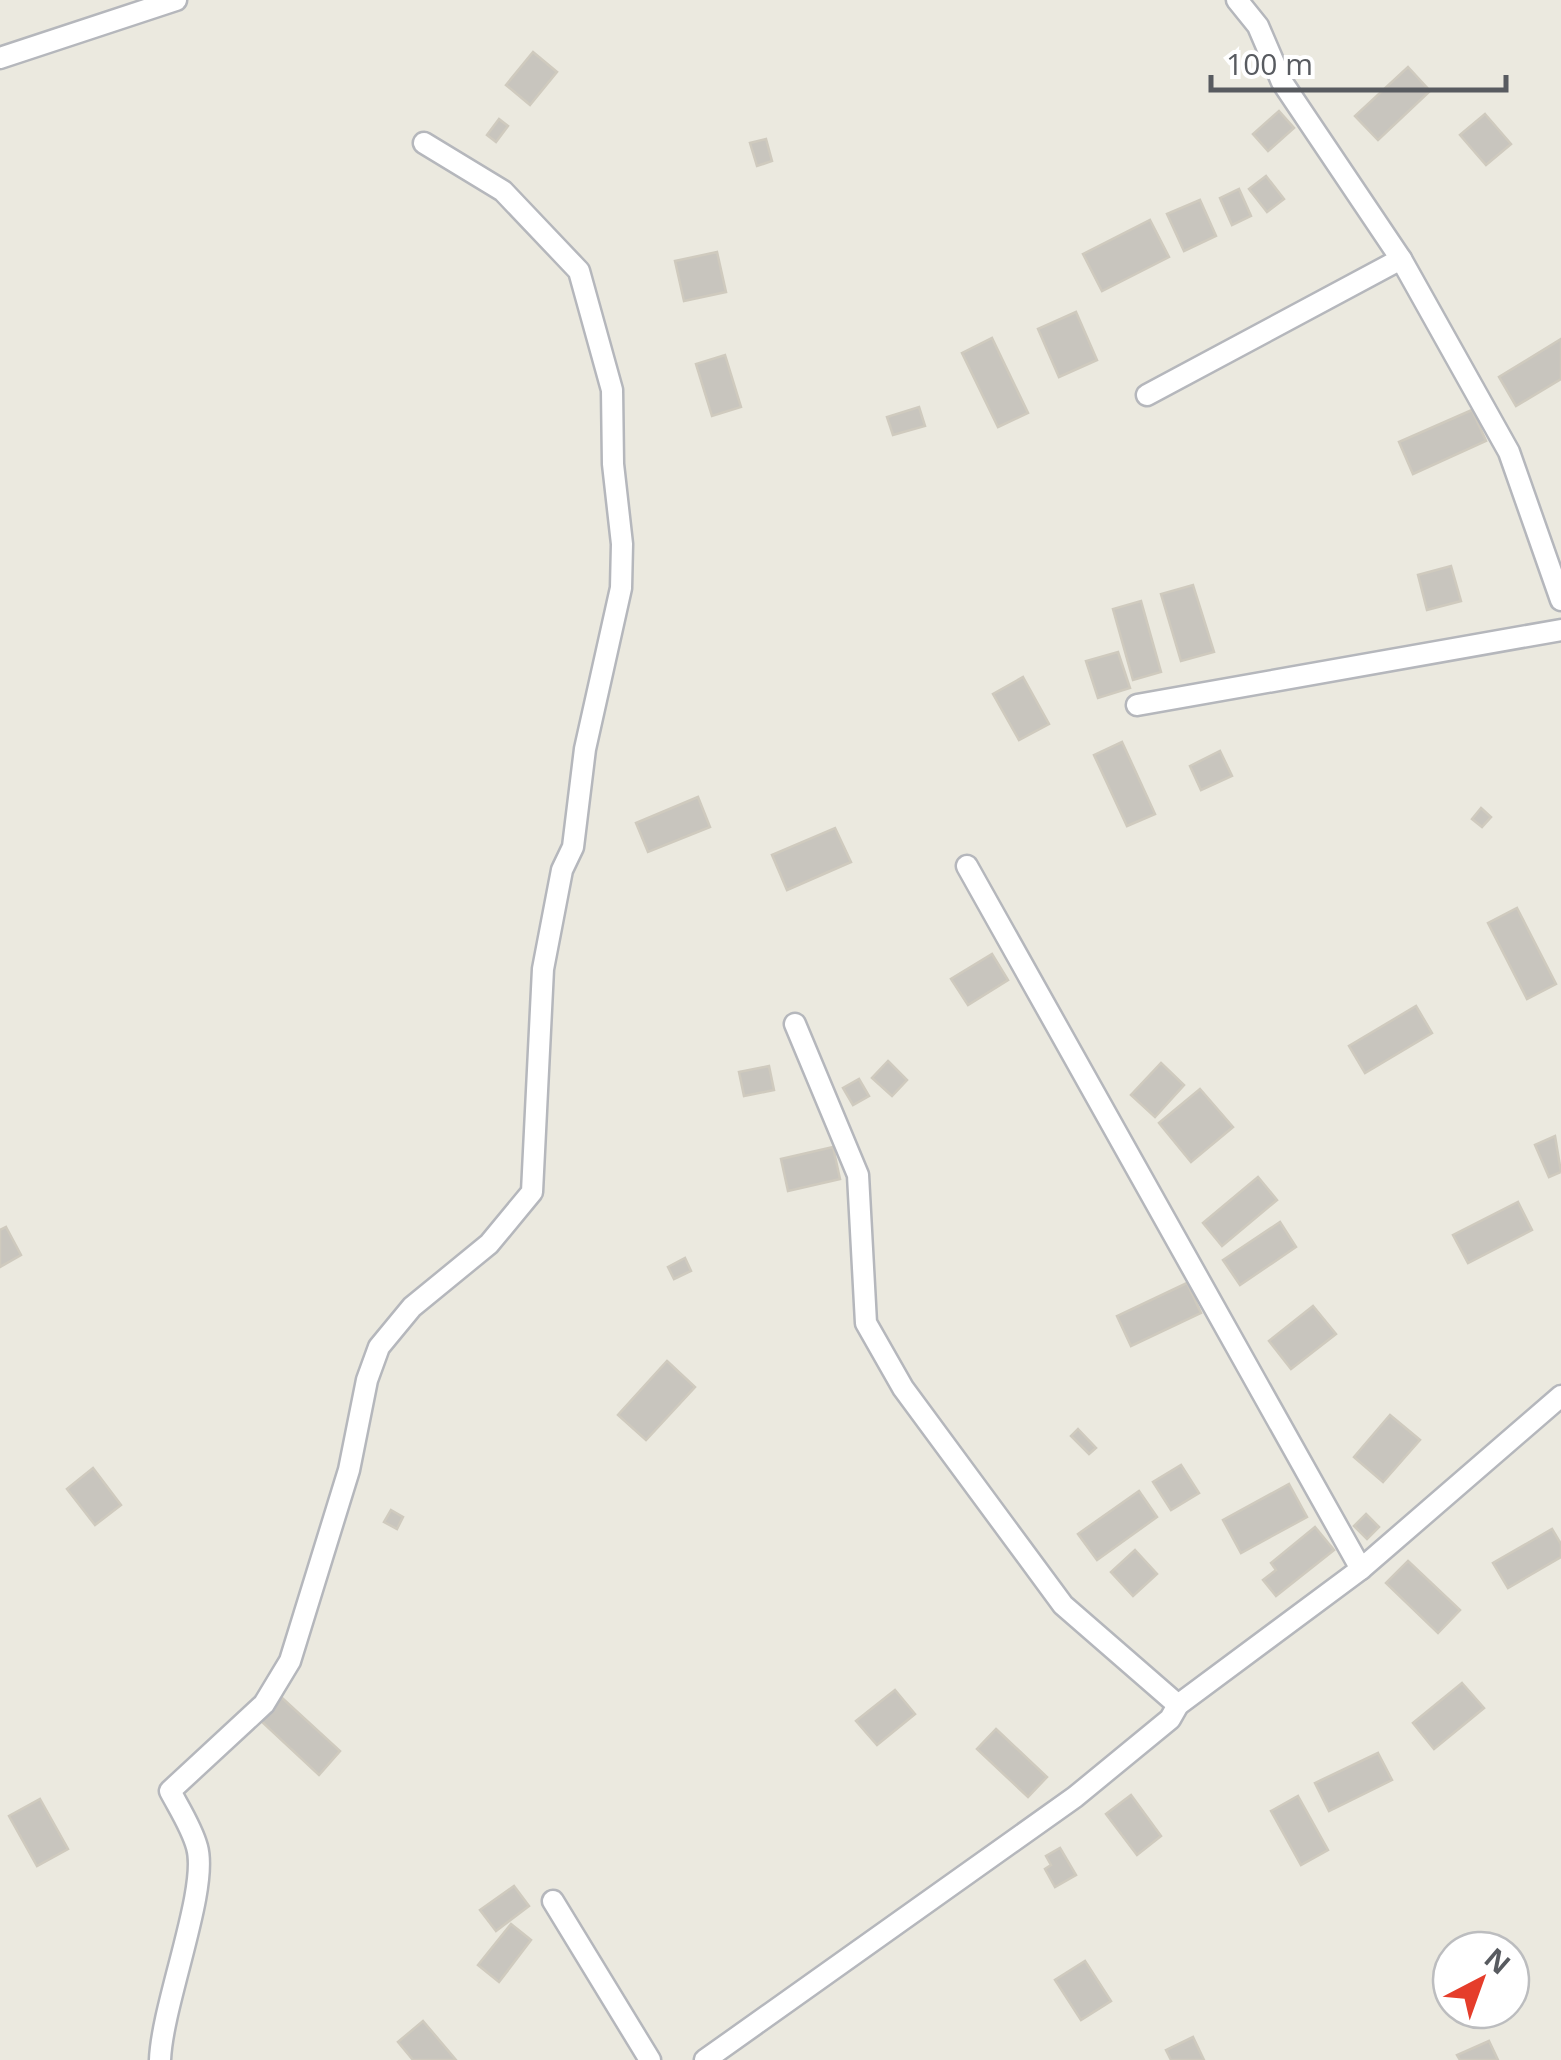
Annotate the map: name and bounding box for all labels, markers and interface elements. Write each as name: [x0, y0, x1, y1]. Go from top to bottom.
scale bar: [1211, 30, 1506, 92]
text: 100 m: [1226, 43, 1313, 84]
north arrow: [1431, 1930, 1531, 2030]
text: N: [1477, 1939, 1519, 1982]

